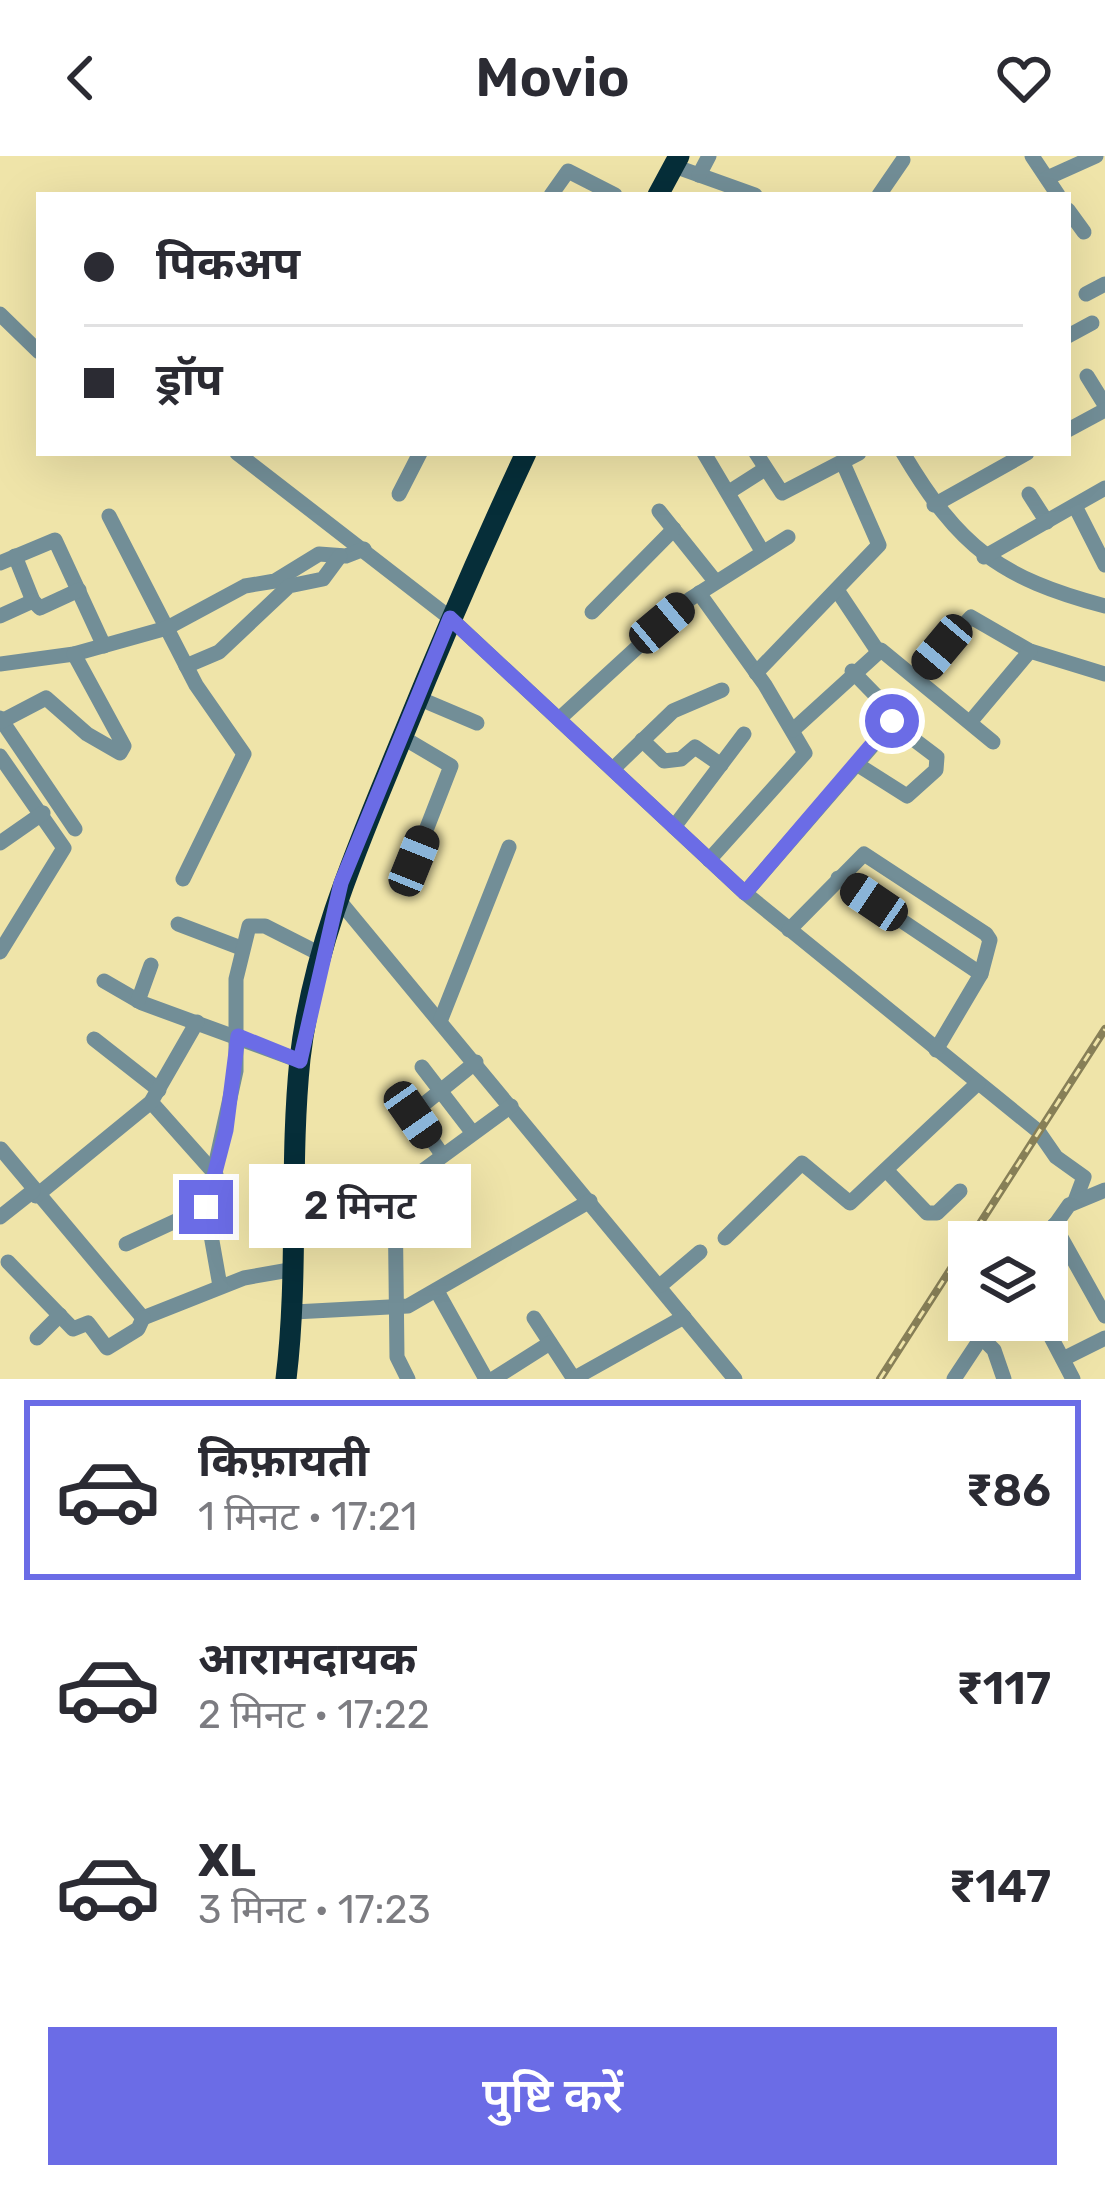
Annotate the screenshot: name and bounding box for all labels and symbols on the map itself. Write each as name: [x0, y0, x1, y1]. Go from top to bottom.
car: [623, 586, 701, 660]
car: [905, 608, 979, 686]
route start: [865, 694, 919, 748]
car: [384, 821, 444, 901]
car: [834, 867, 914, 937]
car: [378, 1075, 448, 1155]
callout: 2 मिनट: [248, 1165, 470, 1249]
route end: [179, 1180, 233, 1234]

